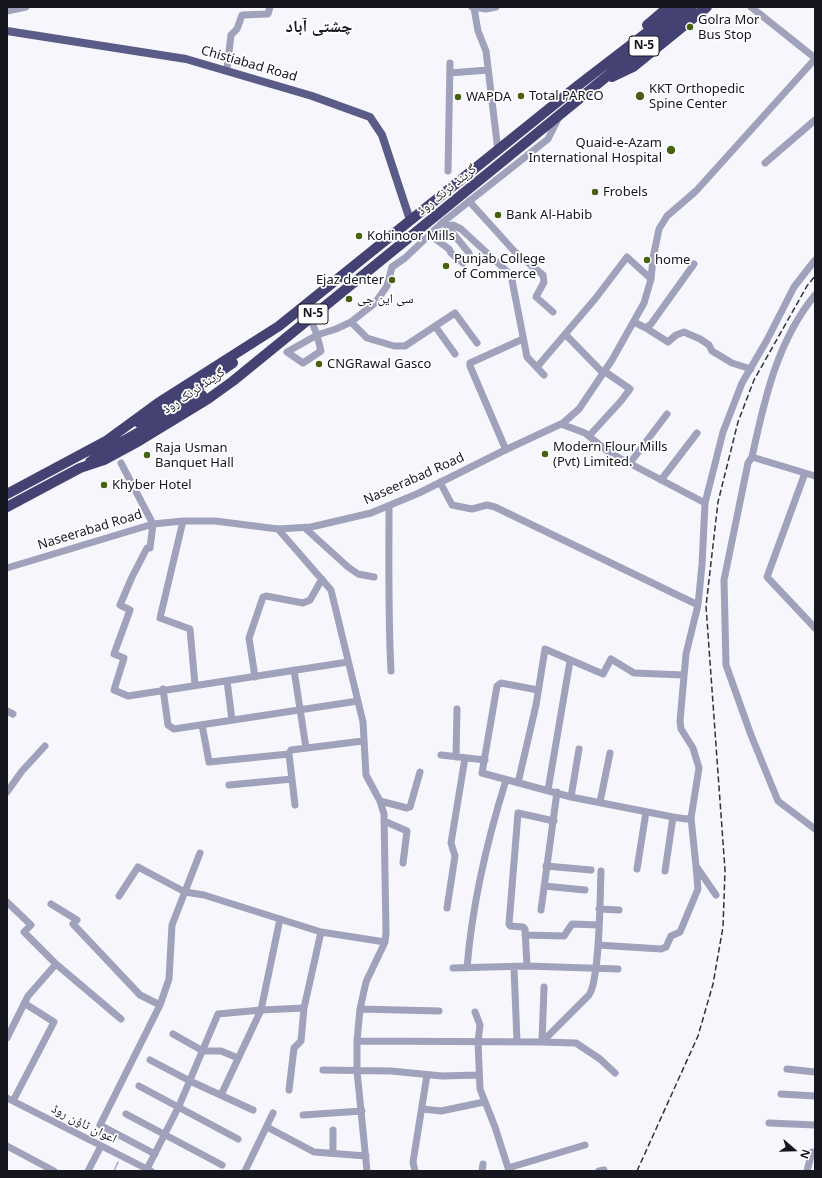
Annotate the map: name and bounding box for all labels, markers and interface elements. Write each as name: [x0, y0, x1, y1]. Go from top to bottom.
place label: Golra Mor Bus Stop: [698, 12, 759, 43]
district label: چشتی آباد: [286, 17, 352, 37]
marker: Golra Mor Bus Stop: [685, 22, 695, 32]
road number: N-5: [629, 36, 659, 56]
street label: Chistiabad Road: [199, 43, 299, 85]
place label: KKT Orthopedic Spine Center: [649, 81, 745, 112]
place label: Total PARCO: [529, 88, 604, 104]
place label: WAPDA: [466, 89, 511, 105]
marker: KKT Orthopedic Spine Center: [634, 90, 646, 102]
marker: Total PARCO: [516, 91, 526, 101]
marker: WAPDA: [453, 92, 463, 102]
place label: Quaid-e-Azam International Hospital: [528, 135, 662, 166]
marker: Quaid-e-Azam International Hospital: [665, 144, 677, 156]
street label: گرینڈ ٹرنک روڈ: [414, 161, 480, 219]
place label: Frobels: [603, 184, 648, 200]
marker: Frobels: [590, 187, 600, 197]
place label: Bank Al-Habib: [506, 207, 592, 223]
marker: Bank Al-Habib: [493, 210, 503, 220]
place label: Kohinoor Mills: [367, 228, 455, 244]
marker: Kohinoor Mills: [354, 231, 364, 241]
place label: Punjab College of Commerce: [454, 251, 545, 282]
place label: home: [655, 252, 690, 268]
marker: home: [642, 255, 652, 265]
marker: Punjab College of Commerce: [441, 261, 451, 271]
place label: Ejaz denter: [316, 272, 384, 288]
marker: Ejaz denter: [387, 275, 397, 285]
place label: سی این جی: [357, 291, 414, 307]
marker: سی این جی: [344, 294, 354, 304]
road number: N-5: [298, 304, 328, 324]
place label: CNGRawal Gasco: [327, 356, 431, 372]
marker: CNGRawal Gasco: [314, 359, 324, 369]
street label: گرینڈ ٹرنک روڈ: [160, 364, 228, 418]
place label: Modern Flour Mills (Pvt) Limited.: [553, 439, 668, 470]
place label: Raja Usman Banquet Hall: [155, 440, 234, 471]
marker: Modern Flour Mills (Pvt) Limited.: [540, 449, 550, 459]
marker: Raja Usman Banquet Hall: [142, 450, 152, 460]
street label: Naseerabad Road: [361, 450, 467, 508]
place label: Khyber Hotel: [112, 477, 192, 493]
marker: Khyber Hotel: [99, 480, 109, 490]
street label: Naseerabad Road: [36, 507, 144, 553]
street label: اعوان ٹاؤن روڈ: [49, 1101, 119, 1147]
north arrow: [774, 1130, 814, 1170]
text: N: [797, 1147, 814, 1161]

